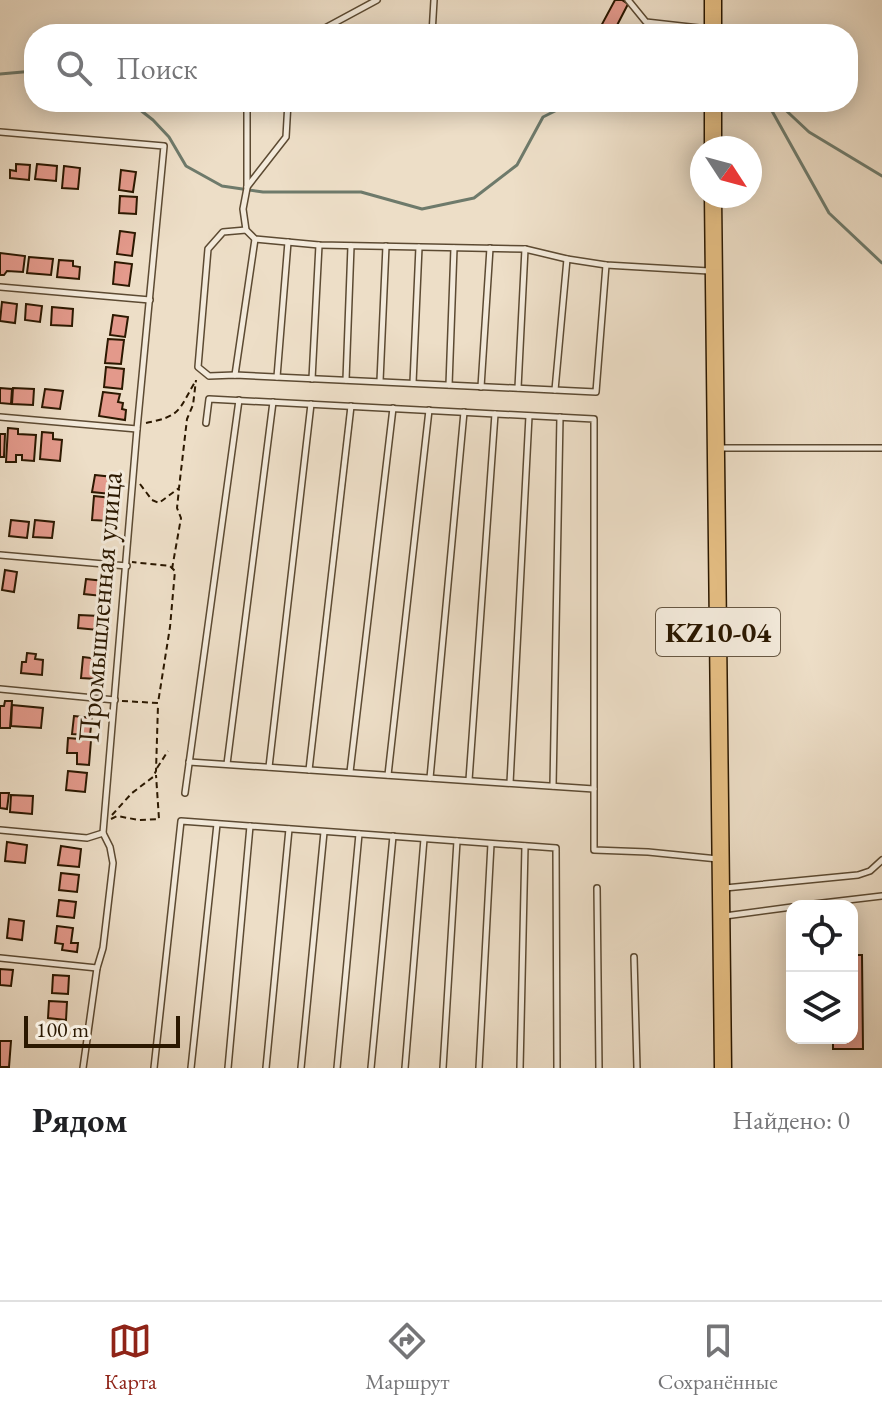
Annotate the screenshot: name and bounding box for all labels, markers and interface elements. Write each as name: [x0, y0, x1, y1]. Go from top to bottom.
search box: [24, 24, 858, 112]
icon: search: [52, 46, 96, 90]
text: Поиск: [116, 49, 198, 88]
north arrow: [690, 136, 762, 208]
street label: Промышленная улица: [68, 470, 131, 744]
road number: KZ10-04: [656, 608, 780, 656]
map controls: [786, 900, 858, 1044]
button: locate: [786, 900, 858, 972]
button: layers: [786, 972, 858, 1044]
scale bar: [24, 1012, 180, 1048]
text: 100 m: [36, 1015, 89, 1044]
text: Рядом: [32, 1098, 127, 1142]
text: Найдено: 0: [732, 1103, 850, 1137]
tab: Карта: [104, 1319, 157, 1396]
tab: Маршрут: [365, 1319, 449, 1396]
tab: Сохранённые: [658, 1319, 778, 1396]

